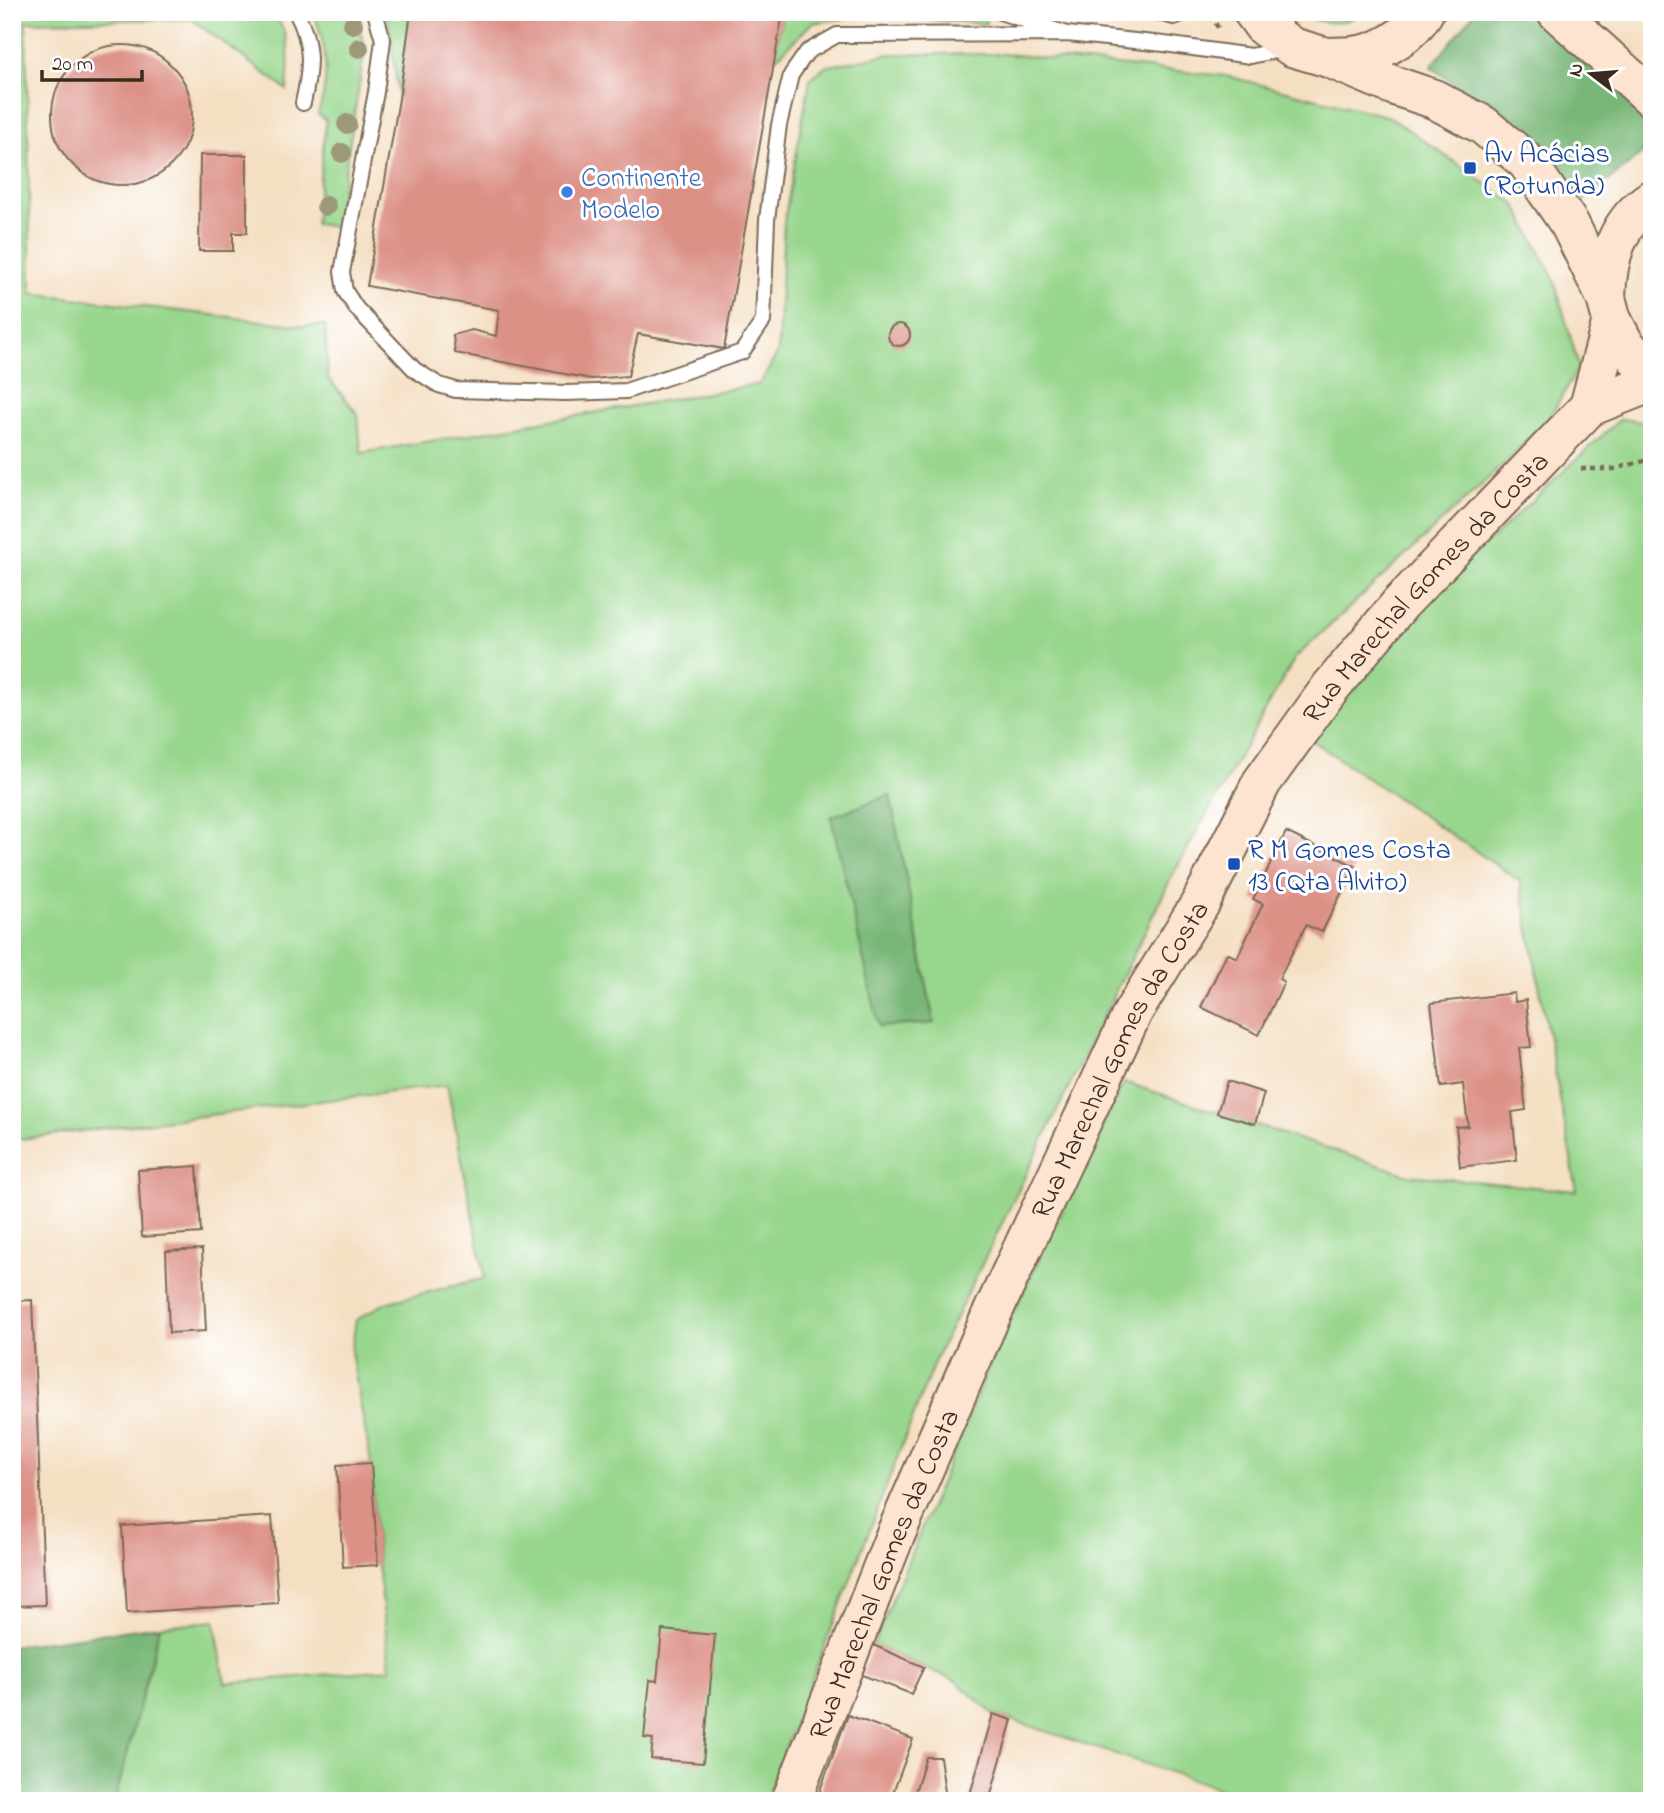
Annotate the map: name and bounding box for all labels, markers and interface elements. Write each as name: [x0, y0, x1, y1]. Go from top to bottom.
scale bar: [42, 38, 142, 82]
north arrow: [1556, 38, 1626, 108]
text: 20 m: [52, 50, 93, 80]
text: N: [1562, 60, 1592, 80]
place label: Av Acácias (Rotunda): [1484, 135, 1610, 208]
place label: Continente Modelo: [581, 159, 702, 232]
marker: Av Acácias (Rotunda): [1462, 160, 1478, 176]
marker: Continente Modelo: [559, 184, 575, 200]
street label: Rua Marechal Gomes da Costa: [1294, 443, 1560, 733]
place label: R M Gomes Costa 13 (Qta Alvito): [1248, 831, 1451, 904]
marker: R M Gomes Costa 13 (Qta Alvito): [1226, 856, 1242, 872]
street label: Rua Marechal Gomes da Costa: [1022, 894, 1221, 1226]
street label: Rua Marechal Gomes da Costa: [800, 1403, 972, 1746]

